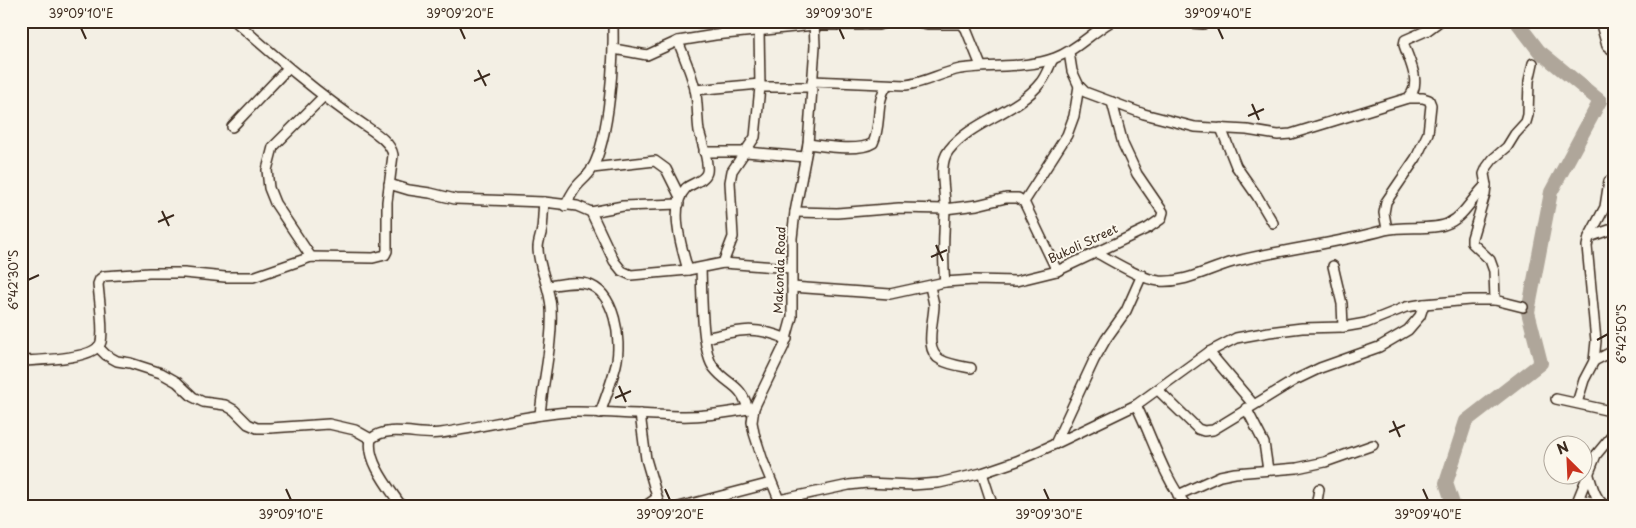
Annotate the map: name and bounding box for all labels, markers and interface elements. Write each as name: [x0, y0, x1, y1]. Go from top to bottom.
text: 39°09'10"E: [48, 4, 114, 22]
text: 39°09'20"E: [426, 4, 494, 22]
text: 39°09'30"E: [805, 4, 873, 22]
text: 39°09'40"E: [1184, 4, 1252, 22]
street label: Bukoli Street: [1045, 219, 1121, 267]
street label: Makonda Road: [768, 226, 790, 314]
text: 6°42'30"S: [4, 250, 22, 310]
text: 6°42'50"S: [1612, 304, 1630, 364]
north arrow: [1544, 436, 1594, 486]
text: N: [1553, 436, 1572, 460]
text: 39°09'10"E: [258, 505, 324, 523]
text: 39°09'20"E: [636, 505, 704, 523]
text: 39°09'30"E: [1015, 505, 1083, 523]
text: 39°09'40"E: [1394, 505, 1462, 523]

